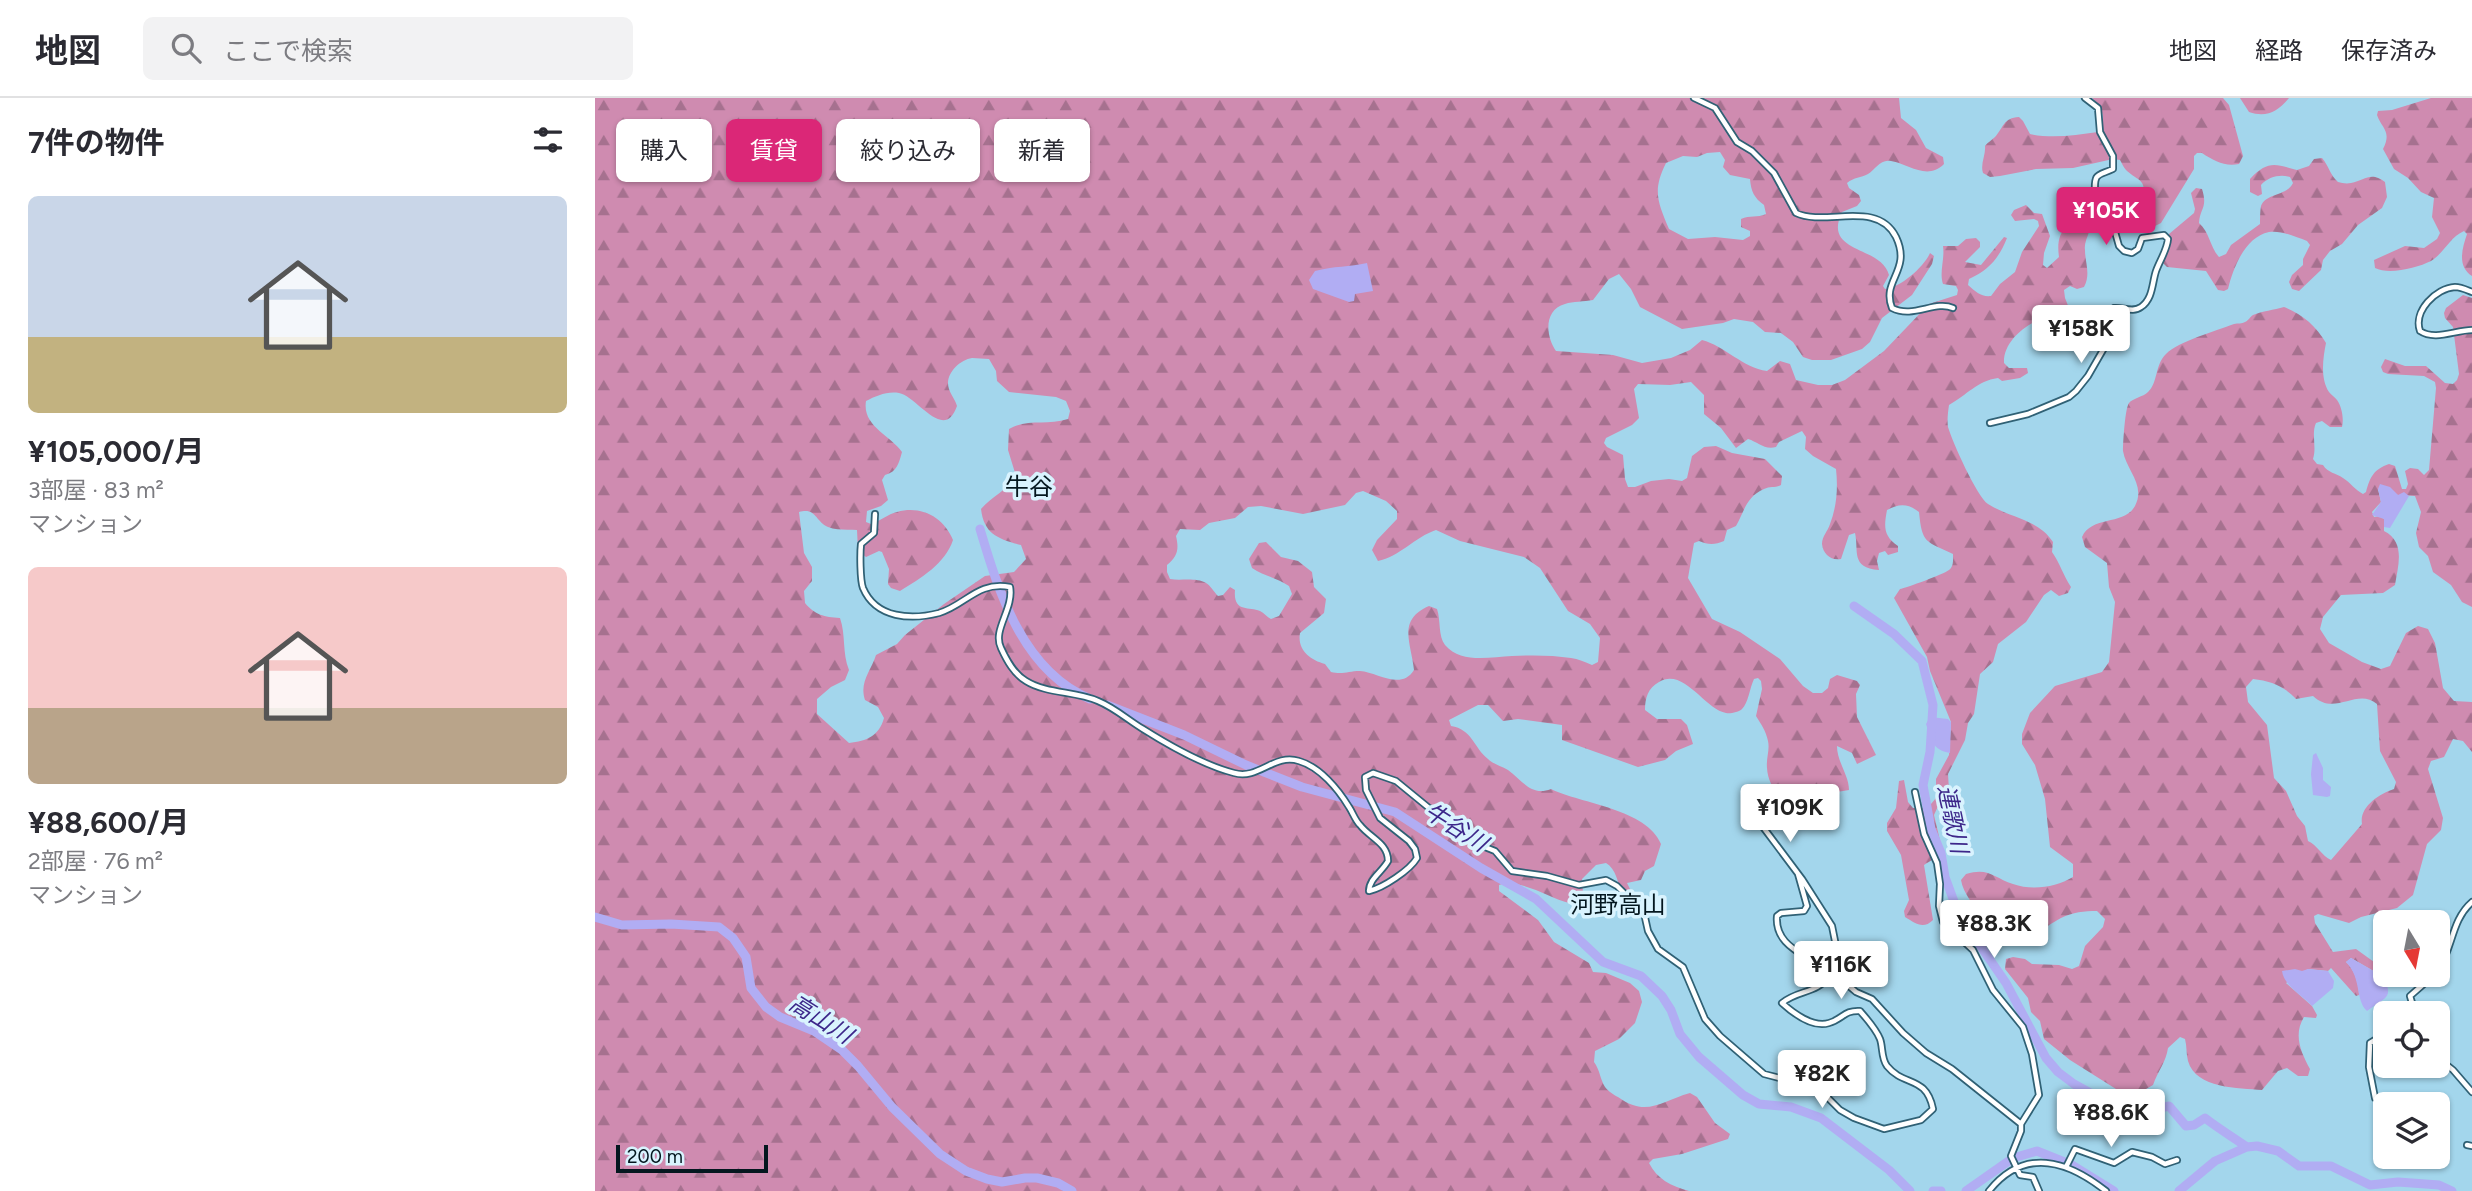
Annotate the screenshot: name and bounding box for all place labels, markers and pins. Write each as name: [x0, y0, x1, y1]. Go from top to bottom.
pin: ¥105K: [2057, 188, 2155, 247]
pin: ¥158K: [2032, 306, 2130, 365]
pin: ¥109K: [1741, 784, 1839, 844]
pin: ¥88.3K: [1937, 900, 2051, 960]
pin: ¥116K: [1792, 942, 1890, 1001]
pin: ¥82K: [1781, 1051, 1863, 1110]
pin: ¥88.6K: [2054, 1090, 2168, 1149]

